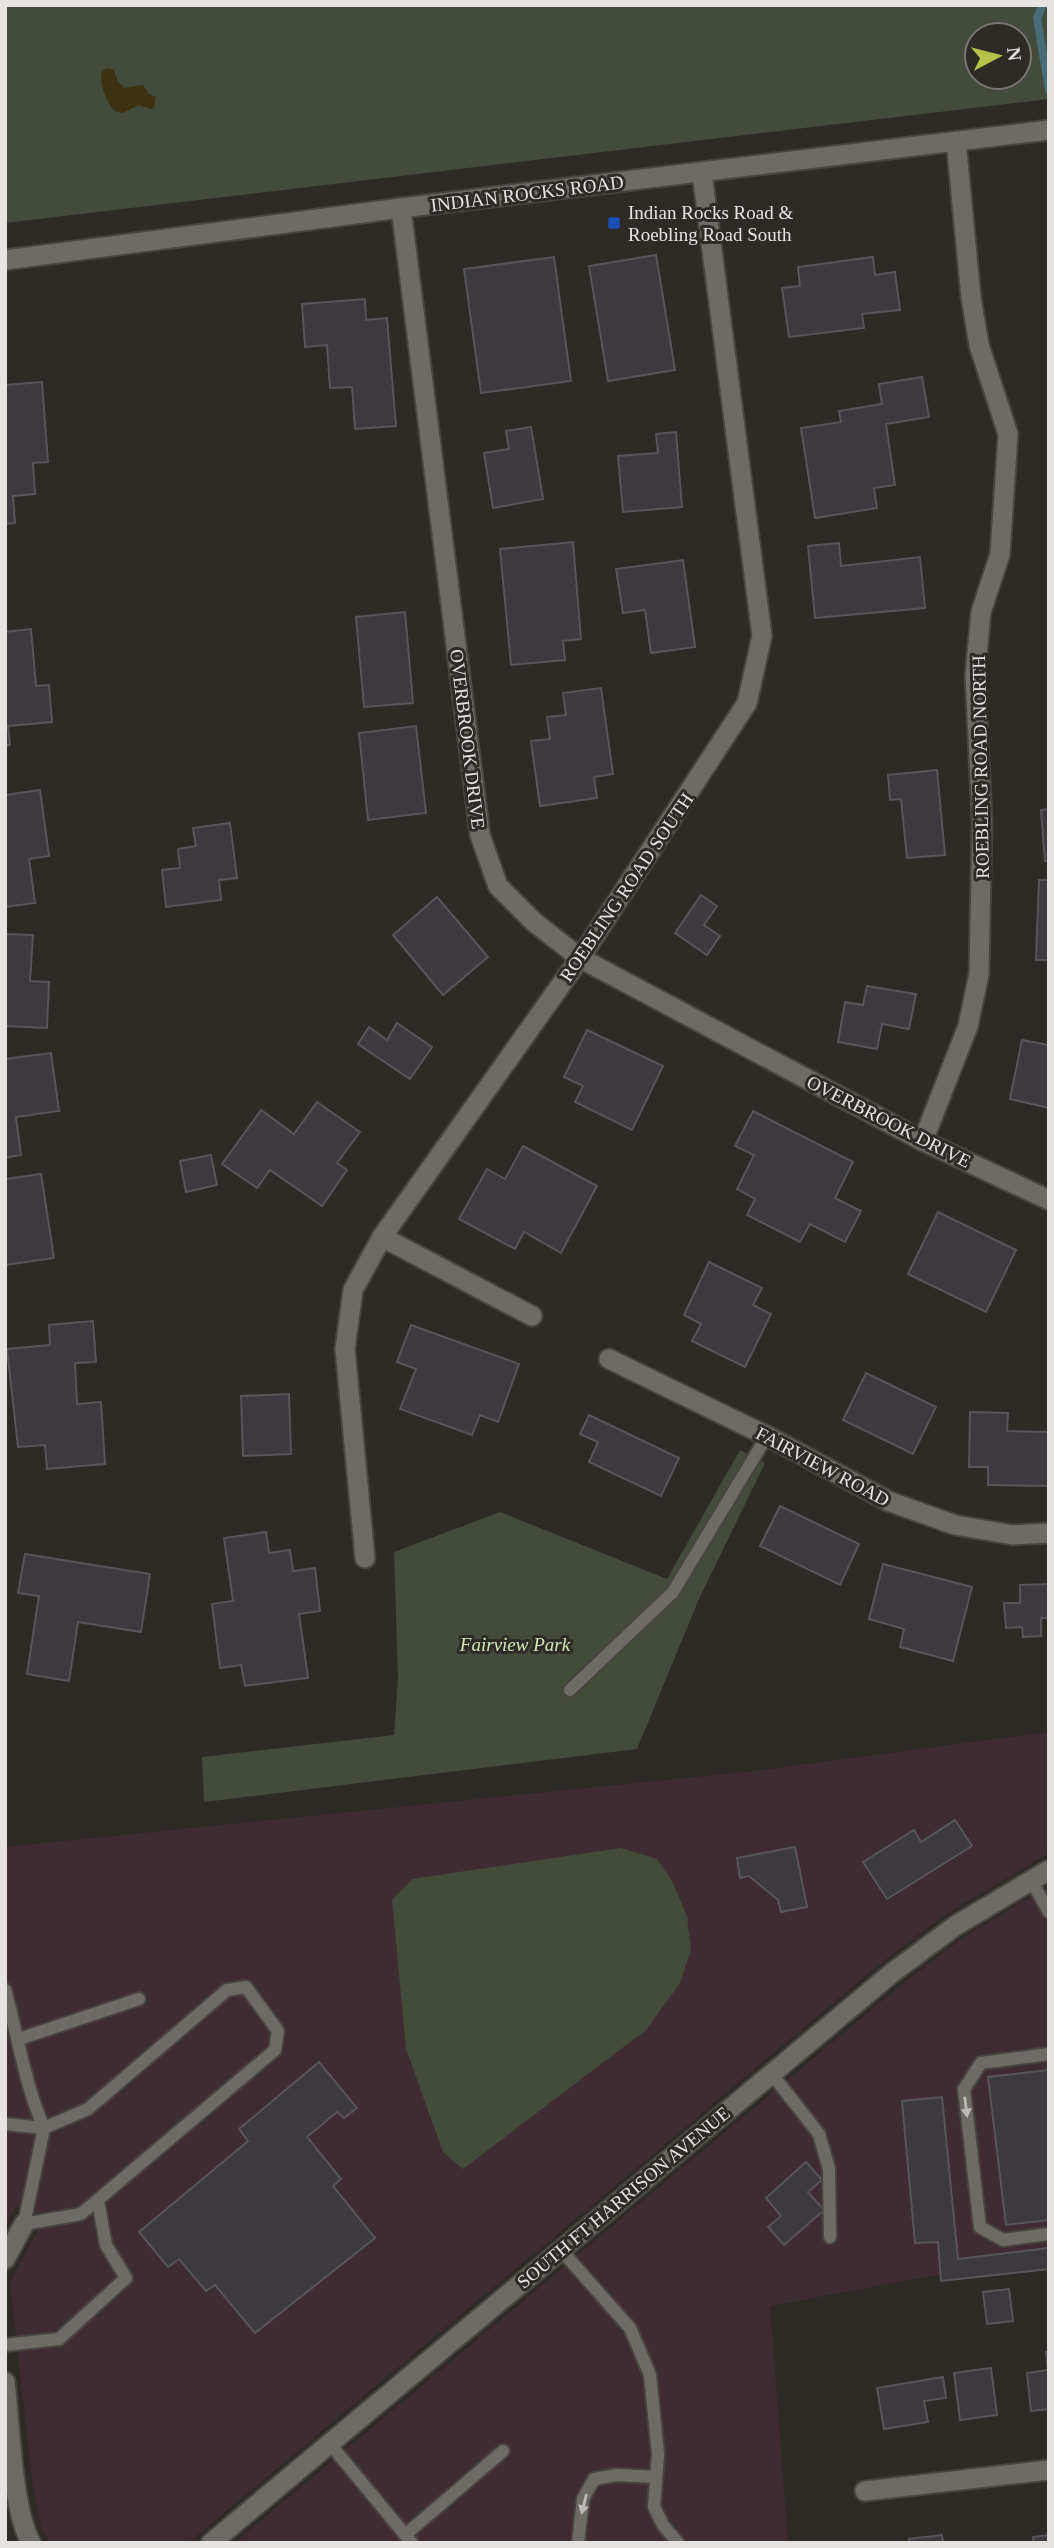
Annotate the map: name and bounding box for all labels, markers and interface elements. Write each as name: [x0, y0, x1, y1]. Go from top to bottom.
north arrow: [963, 21, 1033, 91]
text: N: [1003, 46, 1026, 62]
street label: INDIAN ROCKS ROAD: [429, 171, 625, 216]
place label: Indian Rocks Road & Roebling Road South: [628, 202, 793, 245]
marker: Indian Rocks Road & Roebling Road South: [606, 215, 622, 231]
street label: OVERBROOK DRIVE: [446, 648, 489, 830]
street label: ROEBLING ROAD NORTH: [968, 655, 993, 879]
street label: ROEBLING ROAD SOUTH: [555, 789, 698, 985]
street label: OVERBROOK DRIVE: [803, 1071, 974, 1172]
street label: FAIRVIEW ROAD: [752, 1422, 893, 1510]
park label: Fairview Park: [459, 1634, 571, 1655]
one-way arrow: [960, 2096, 971, 2118]
street label: SOUTH FT HARRISON AVENUE: [513, 2102, 734, 2293]
one-way arrow: [578, 2493, 589, 2515]

